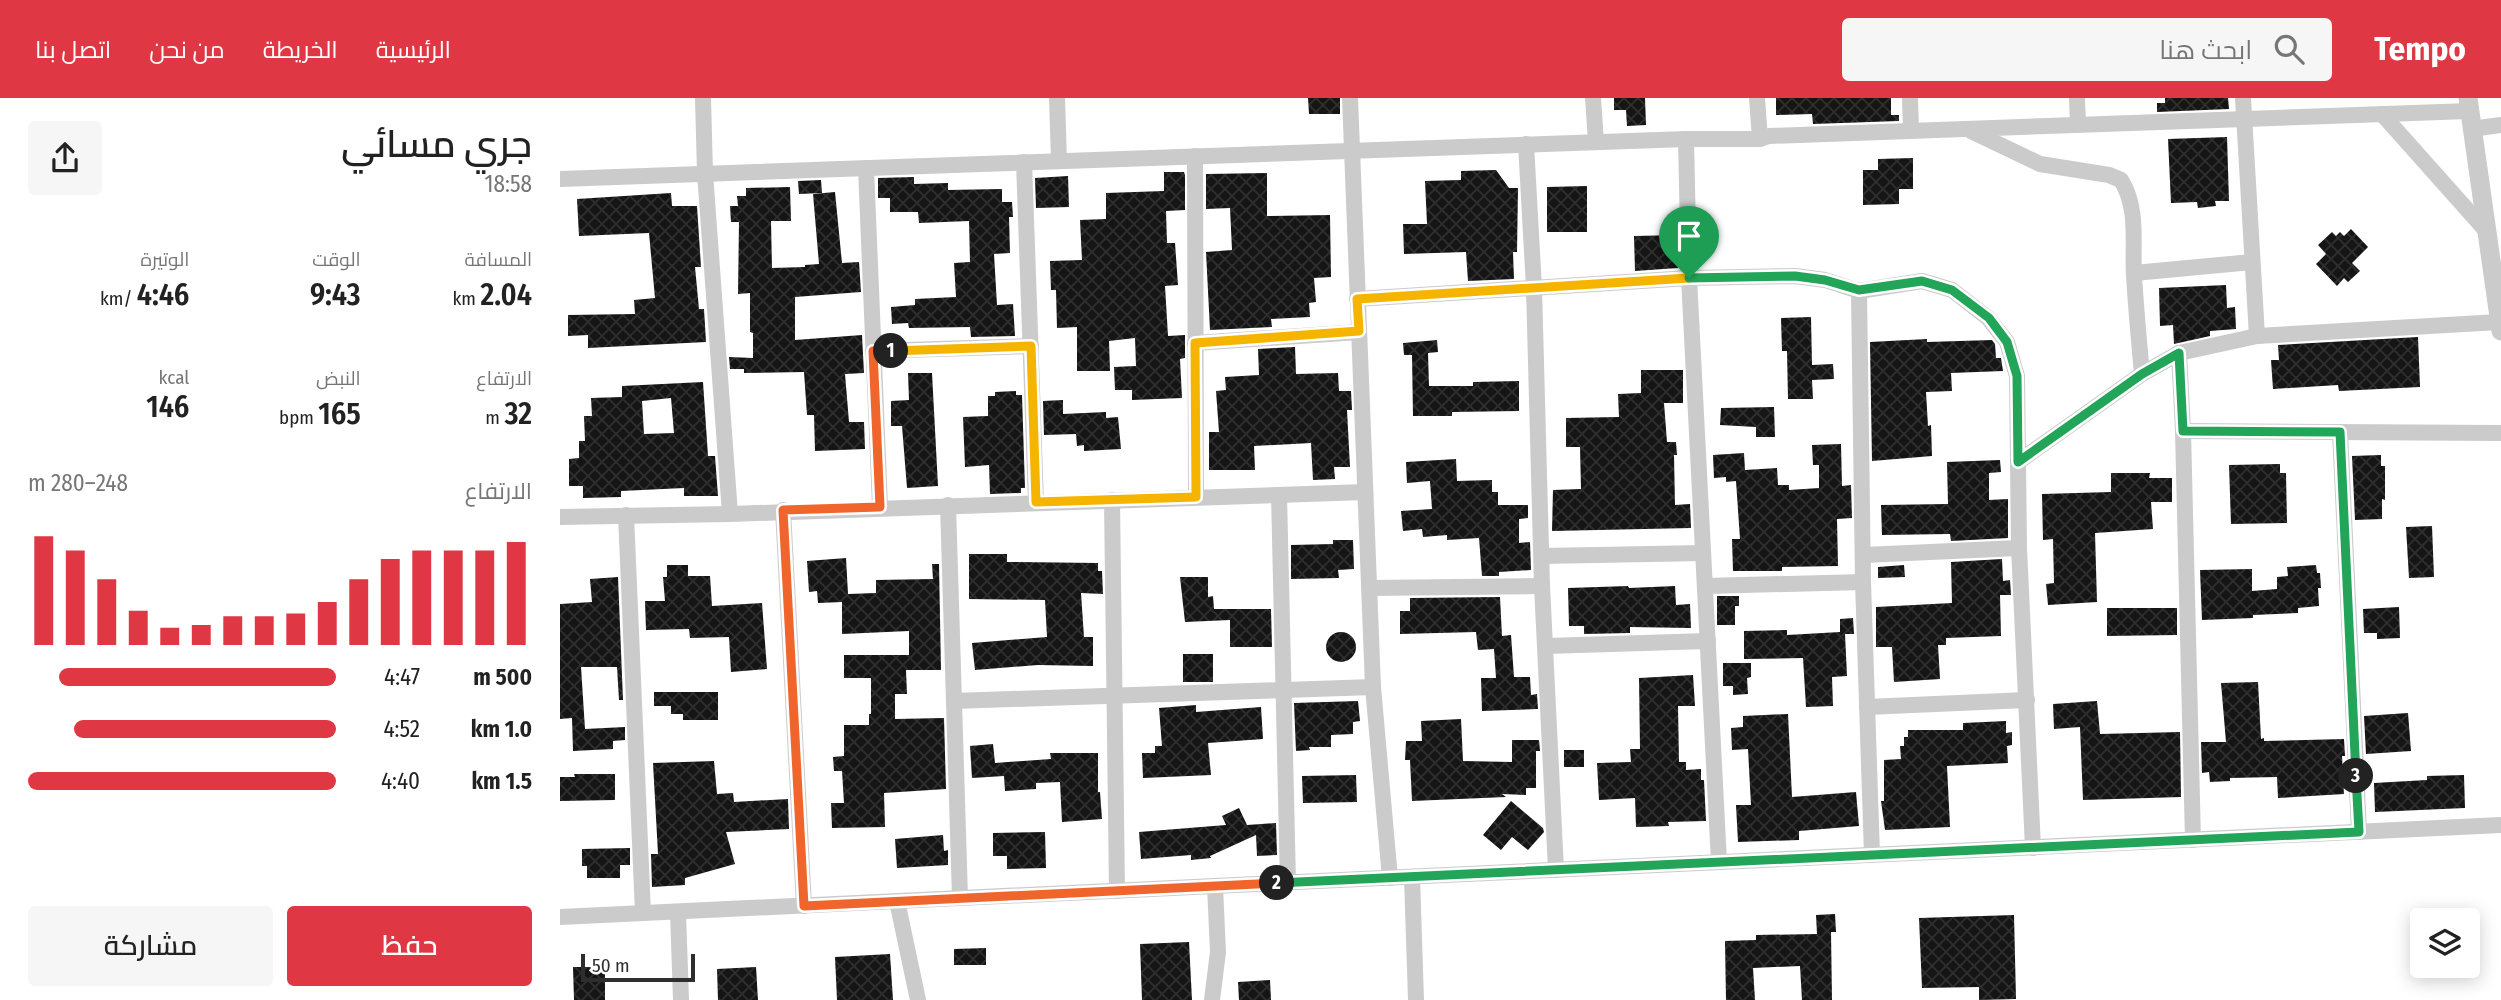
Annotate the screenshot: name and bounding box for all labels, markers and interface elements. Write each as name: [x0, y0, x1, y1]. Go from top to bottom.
search box: [1842, 18, 2332, 81]
text: Tempo: [2374, 29, 2466, 69]
icon: search: [2270, 30, 2308, 68]
text: ابحث هنا: [2159, 35, 2252, 66]
text: اتصل بنا: [35, 36, 111, 64]
text: من نحن: [149, 36, 225, 64]
text: الخريطة: [263, 36, 338, 64]
text: الرئيسية: [376, 36, 451, 64]
button: share: [28, 121, 102, 195]
text: جري مسائي: [341, 121, 532, 167]
text: 18:58: [485, 170, 532, 198]
pin: [1659, 206, 1719, 278]
icon: arrive: [1670, 217, 1708, 255]
text: الوتيرة: [141, 248, 189, 271]
text: الوقت: [312, 248, 361, 271]
text: المسافة: [464, 248, 532, 271]
text: 4:46: [137, 277, 189, 313]
text: 9:43: [310, 277, 361, 313]
text: 2.04: [480, 277, 532, 313]
text: /km: [100, 287, 137, 310]
text: km: [452, 287, 480, 310]
pin: 1: [874, 334, 908, 368]
text: 1: [886, 339, 895, 362]
text: kcal: [159, 366, 189, 389]
text: النبض: [316, 367, 361, 390]
text: الارتفاع: [476, 367, 532, 390]
text: 146: [146, 389, 189, 425]
text: 165: [318, 396, 361, 432]
text: 32: [504, 396, 532, 432]
text: bpm: [279, 406, 318, 429]
text: m: [485, 406, 504, 429]
text: 248–280 m: [28, 469, 128, 497]
text: الارتفاع: [465, 477, 532, 505]
text: 4:47: [384, 663, 420, 691]
text: 500 m: [473, 663, 532, 691]
text: 4:52: [383, 715, 420, 743]
text: 1.0 km: [471, 715, 532, 743]
pin: 3: [2338, 758, 2374, 794]
text: 3: [2351, 764, 2360, 787]
text: 4:40: [381, 767, 420, 795]
text: 1.5 km: [471, 767, 532, 795]
pin: 2: [1260, 866, 1294, 900]
text: 2: [1272, 871, 1281, 894]
button: مشاركة: [28, 906, 273, 986]
button: حفظ: [287, 906, 532, 986]
map controls: [2410, 908, 2480, 978]
button: layers: [2410, 908, 2480, 978]
scale bar: [581, 951, 695, 983]
text: 50 m: [592, 954, 630, 977]

